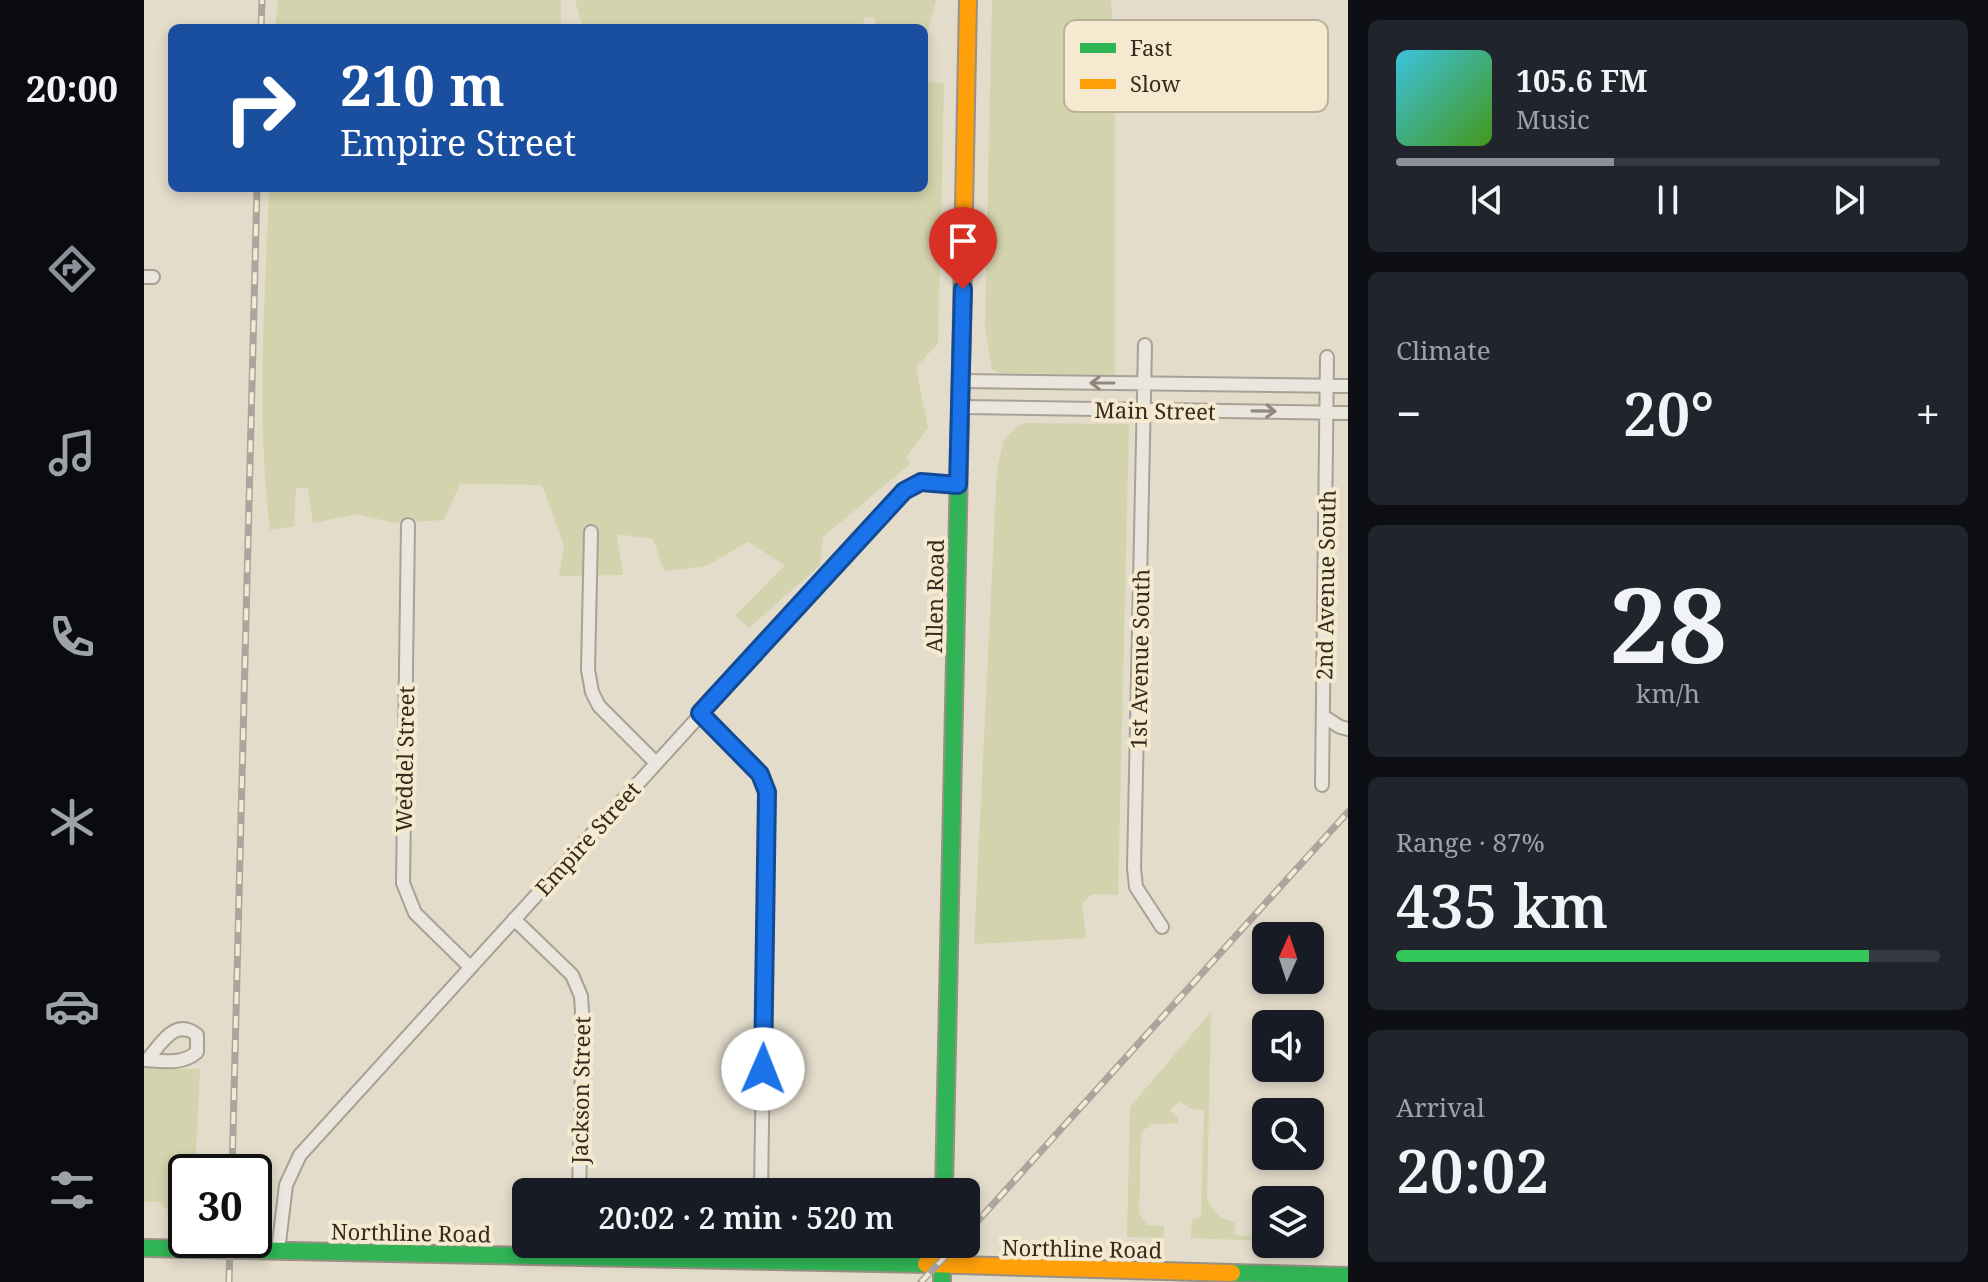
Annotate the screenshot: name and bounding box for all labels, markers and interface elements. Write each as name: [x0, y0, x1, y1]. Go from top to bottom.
legend: [1064, 20, 1328, 112]
text: Fast: [1130, 32, 1172, 62]
text: 210 m: [340, 46, 505, 122]
icon: right: [208, 56, 312, 160]
text: 105.6 FM: [1516, 60, 1648, 101]
text: 20:00: [26, 64, 118, 113]
text: Slow: [1130, 68, 1180, 98]
text: Music: [1516, 101, 1590, 137]
text: Empire Street: [340, 118, 576, 167]
icon: previous: [1465, 178, 1509, 222]
icon: pause: [1646, 178, 1690, 222]
icon: next: [1827, 178, 1871, 222]
pin: [929, 207, 997, 289]
icon: arrive: [941, 219, 985, 263]
icon: directions: [44, 241, 100, 297]
text: Climate: [1396, 332, 1491, 368]
text: 20°: [1623, 372, 1714, 454]
one-way arrow: [1089, 375, 1116, 391]
text: −: [1396, 383, 1421, 443]
text: +: [1915, 383, 1940, 443]
street label: Main Street: [1094, 394, 1216, 426]
one-way arrow: [1250, 404, 1276, 419]
icon: music: [44, 425, 100, 481]
street label: 2nd Avenue South: [1308, 490, 1342, 680]
street label: Allen Road: [918, 538, 950, 653]
text: 28: [1609, 552, 1727, 693]
street label: 1st Avenue South: [1122, 569, 1156, 749]
icon: phone: [44, 609, 100, 665]
text: km/h: [1636, 675, 1700, 711]
street label: Weddel Street: [388, 685, 420, 832]
street label: Empire Street: [528, 774, 647, 902]
icon: climate: [44, 794, 100, 850]
text: Range · 87%: [1396, 824, 1545, 860]
text: 435 km: [1396, 864, 1608, 946]
north arrow: [1252, 922, 1324, 994]
map controls: [1252, 922, 1324, 1258]
icon: car: [44, 978, 100, 1034]
button: sound: [1252, 1010, 1324, 1082]
street label: Jackson Street: [564, 1016, 596, 1165]
position arrow: [721, 1027, 805, 1111]
text: Arrival: [1396, 1089, 1485, 1125]
button: search: [1252, 1098, 1324, 1170]
text: 20:02: [1396, 1129, 1549, 1211]
speed limit sign: 30: [168, 1154, 272, 1258]
icon: filters: [44, 1162, 100, 1218]
button: layers: [1252, 1186, 1324, 1258]
text: 20:02 · 2 min · 520 m: [598, 1197, 894, 1238]
street label: Northline Road: [331, 1216, 492, 1248]
street label: Northline Road: [1002, 1232, 1163, 1264]

